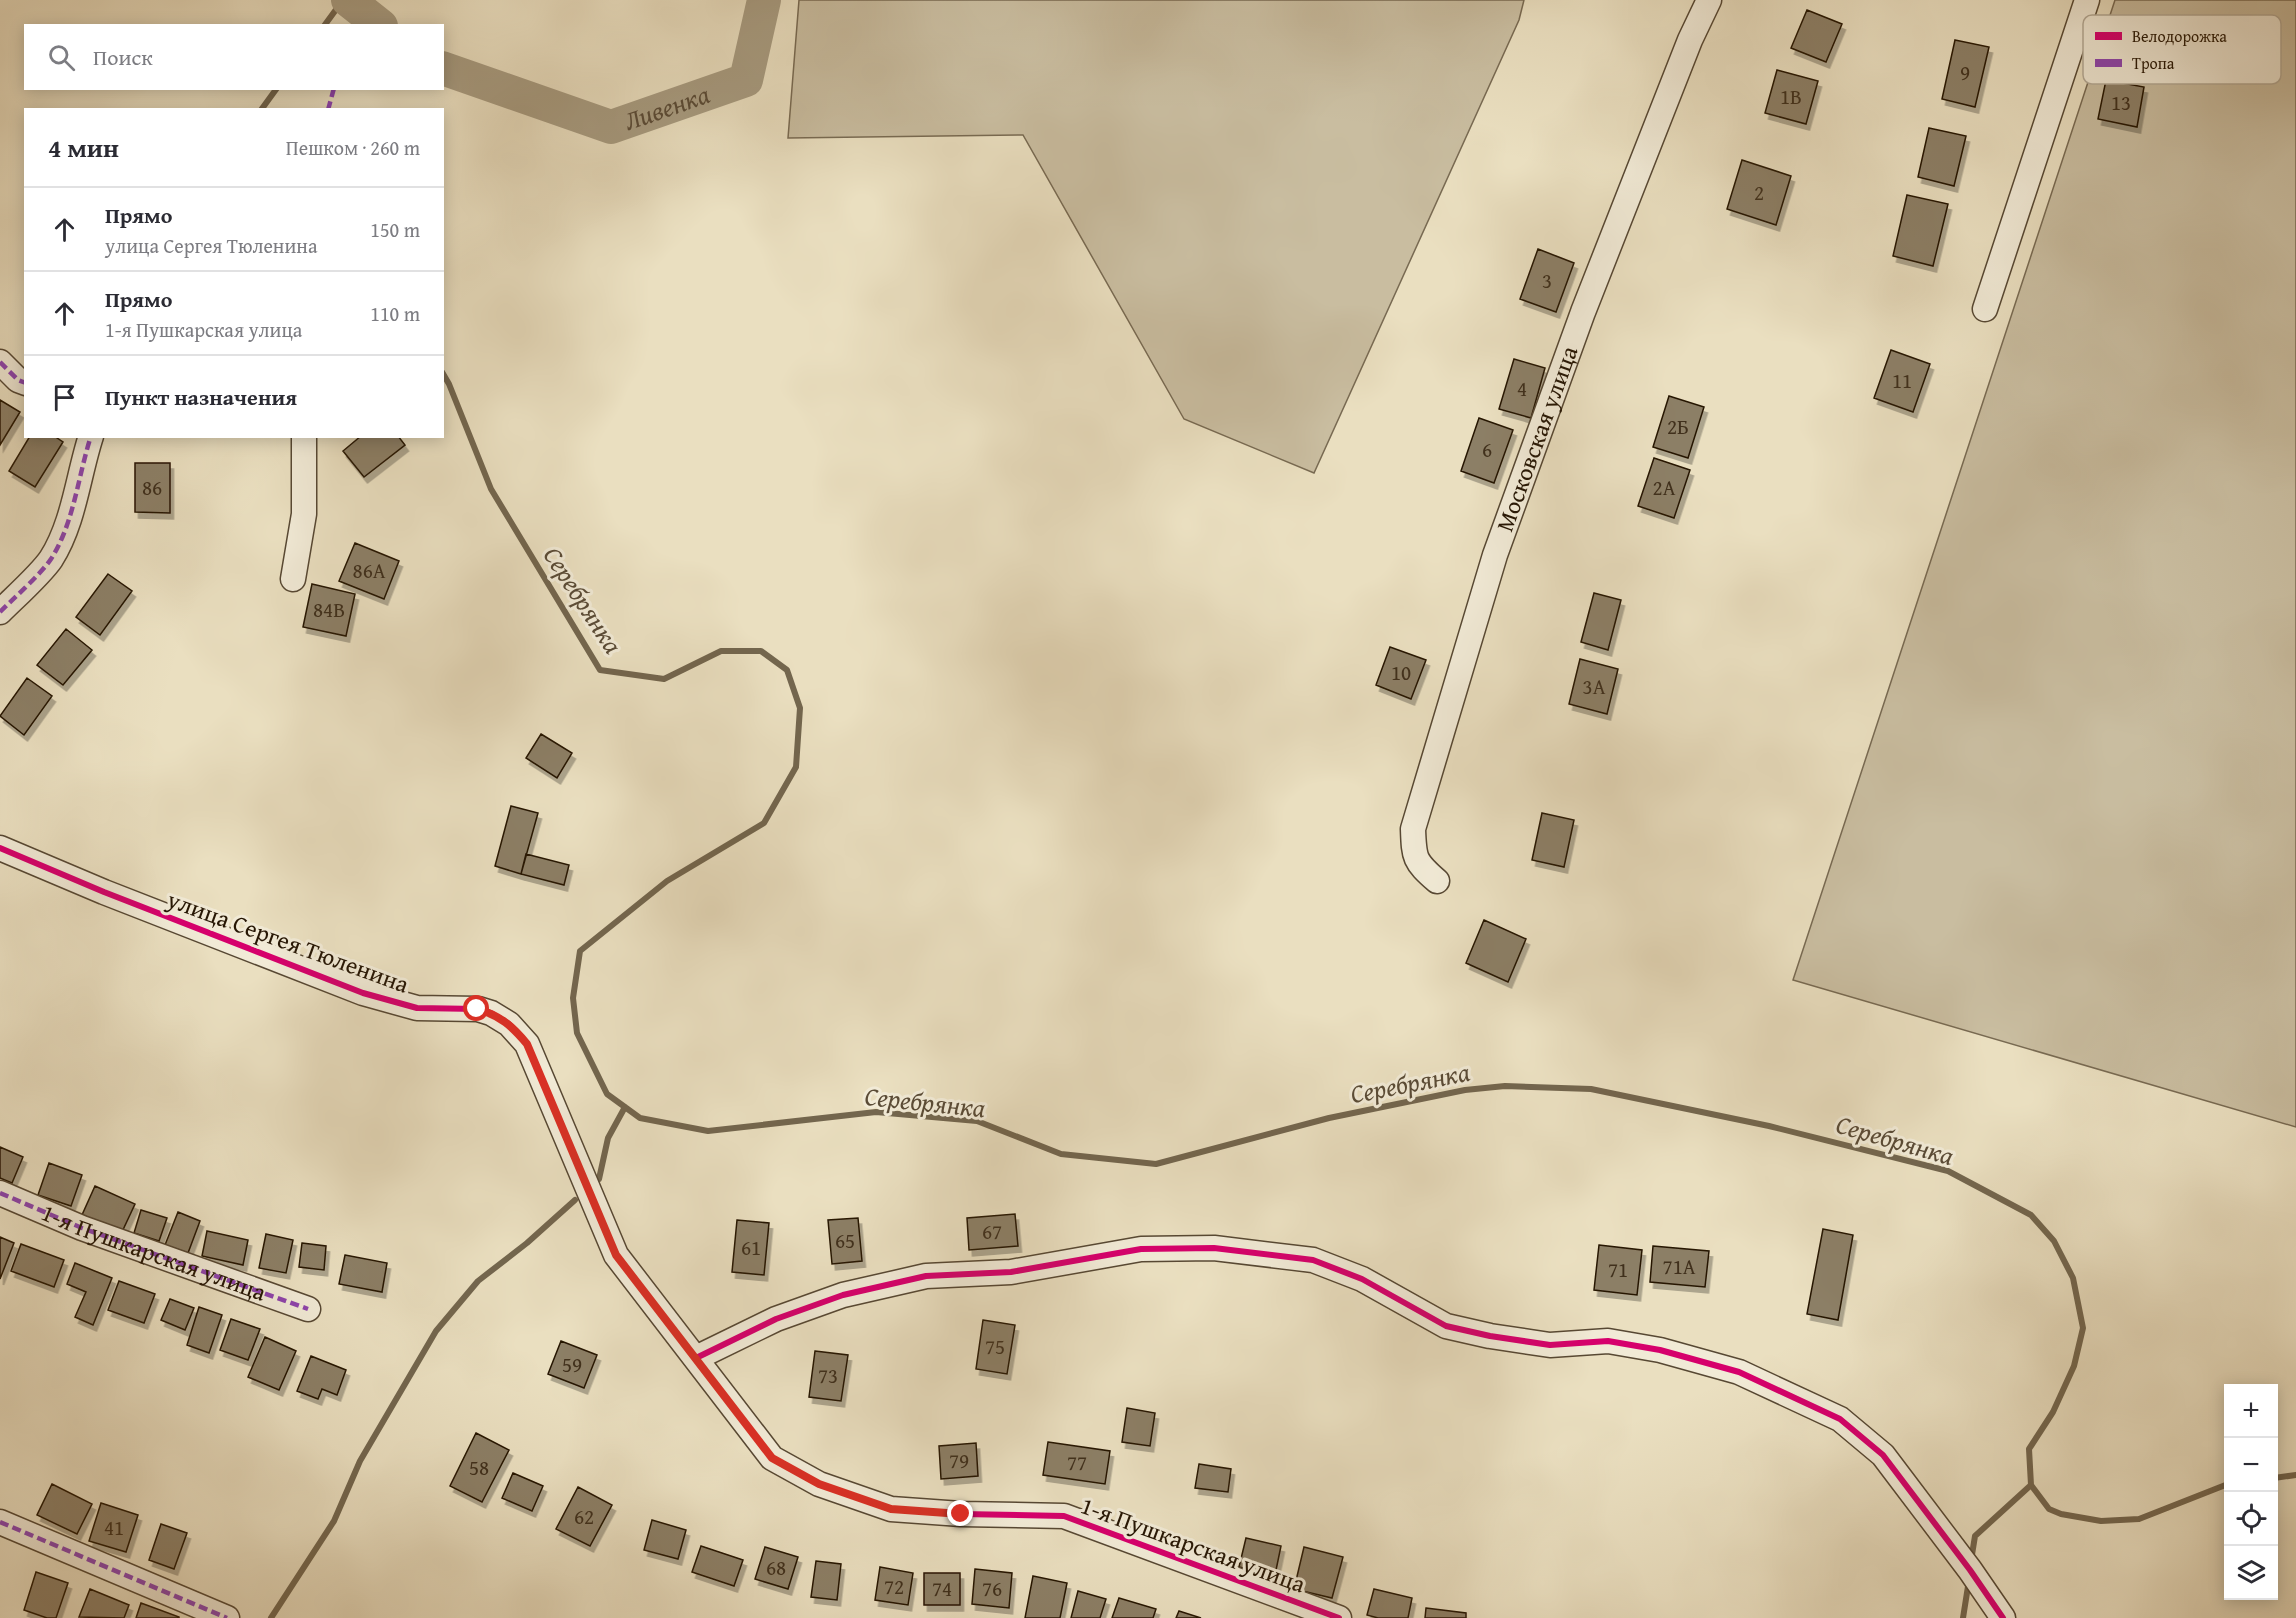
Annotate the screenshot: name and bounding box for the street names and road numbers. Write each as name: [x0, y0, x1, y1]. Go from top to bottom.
street label: Московская улица: [1487, 340, 1587, 536]
street label: улица Сергея Тюленина: [161, 881, 414, 1002]
street label: 1-я Пушкарская улица: [36, 1195, 272, 1310]
street label: 1-я Пушкарская улица: [1076, 1488, 1311, 1602]

